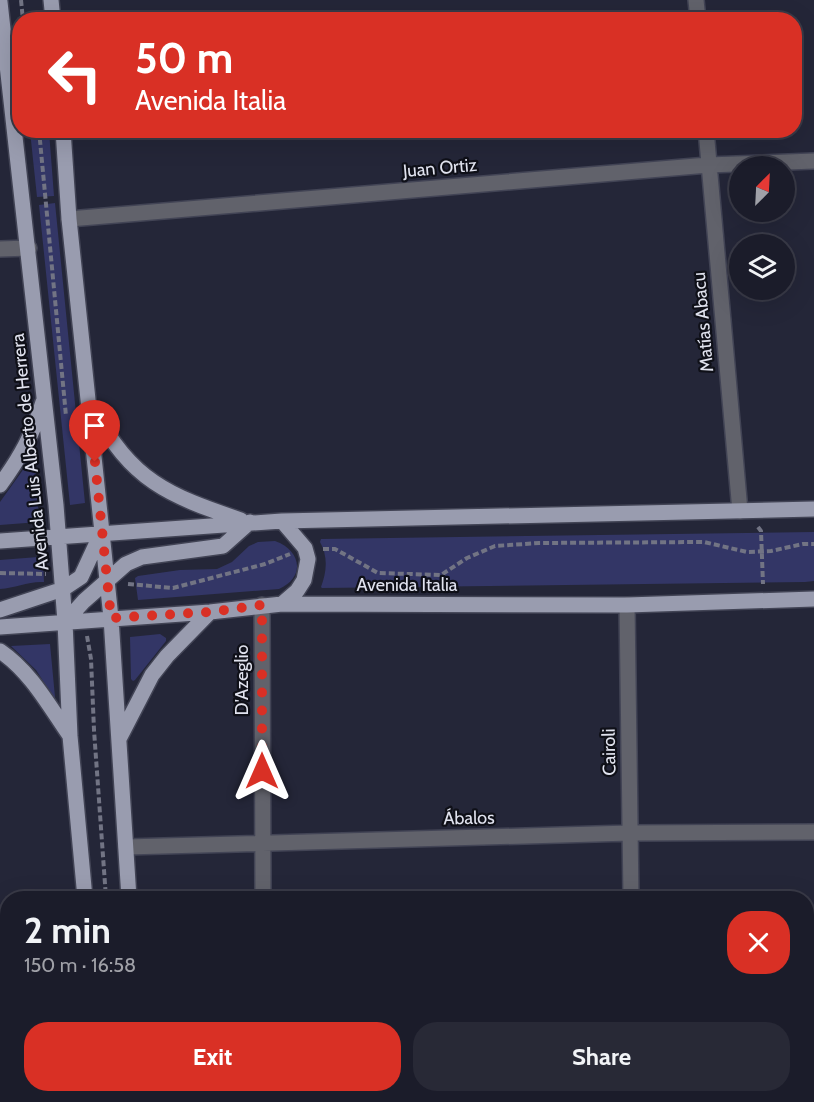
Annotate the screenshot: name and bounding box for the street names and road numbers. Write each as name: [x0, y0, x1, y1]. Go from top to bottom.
street label: Juan Ortiz: [401, 154, 479, 182]
street label: Matías Abacu: [688, 271, 718, 373]
street label: Avenida Luis Alberto de Herrera: [7, 332, 53, 572]
street label: Avenida Italia: [357, 574, 458, 596]
street label: D'Azeglio: [231, 644, 253, 715]
street label: Cairoli: [598, 728, 620, 776]
street label: Ábalos: [443, 807, 495, 829]

